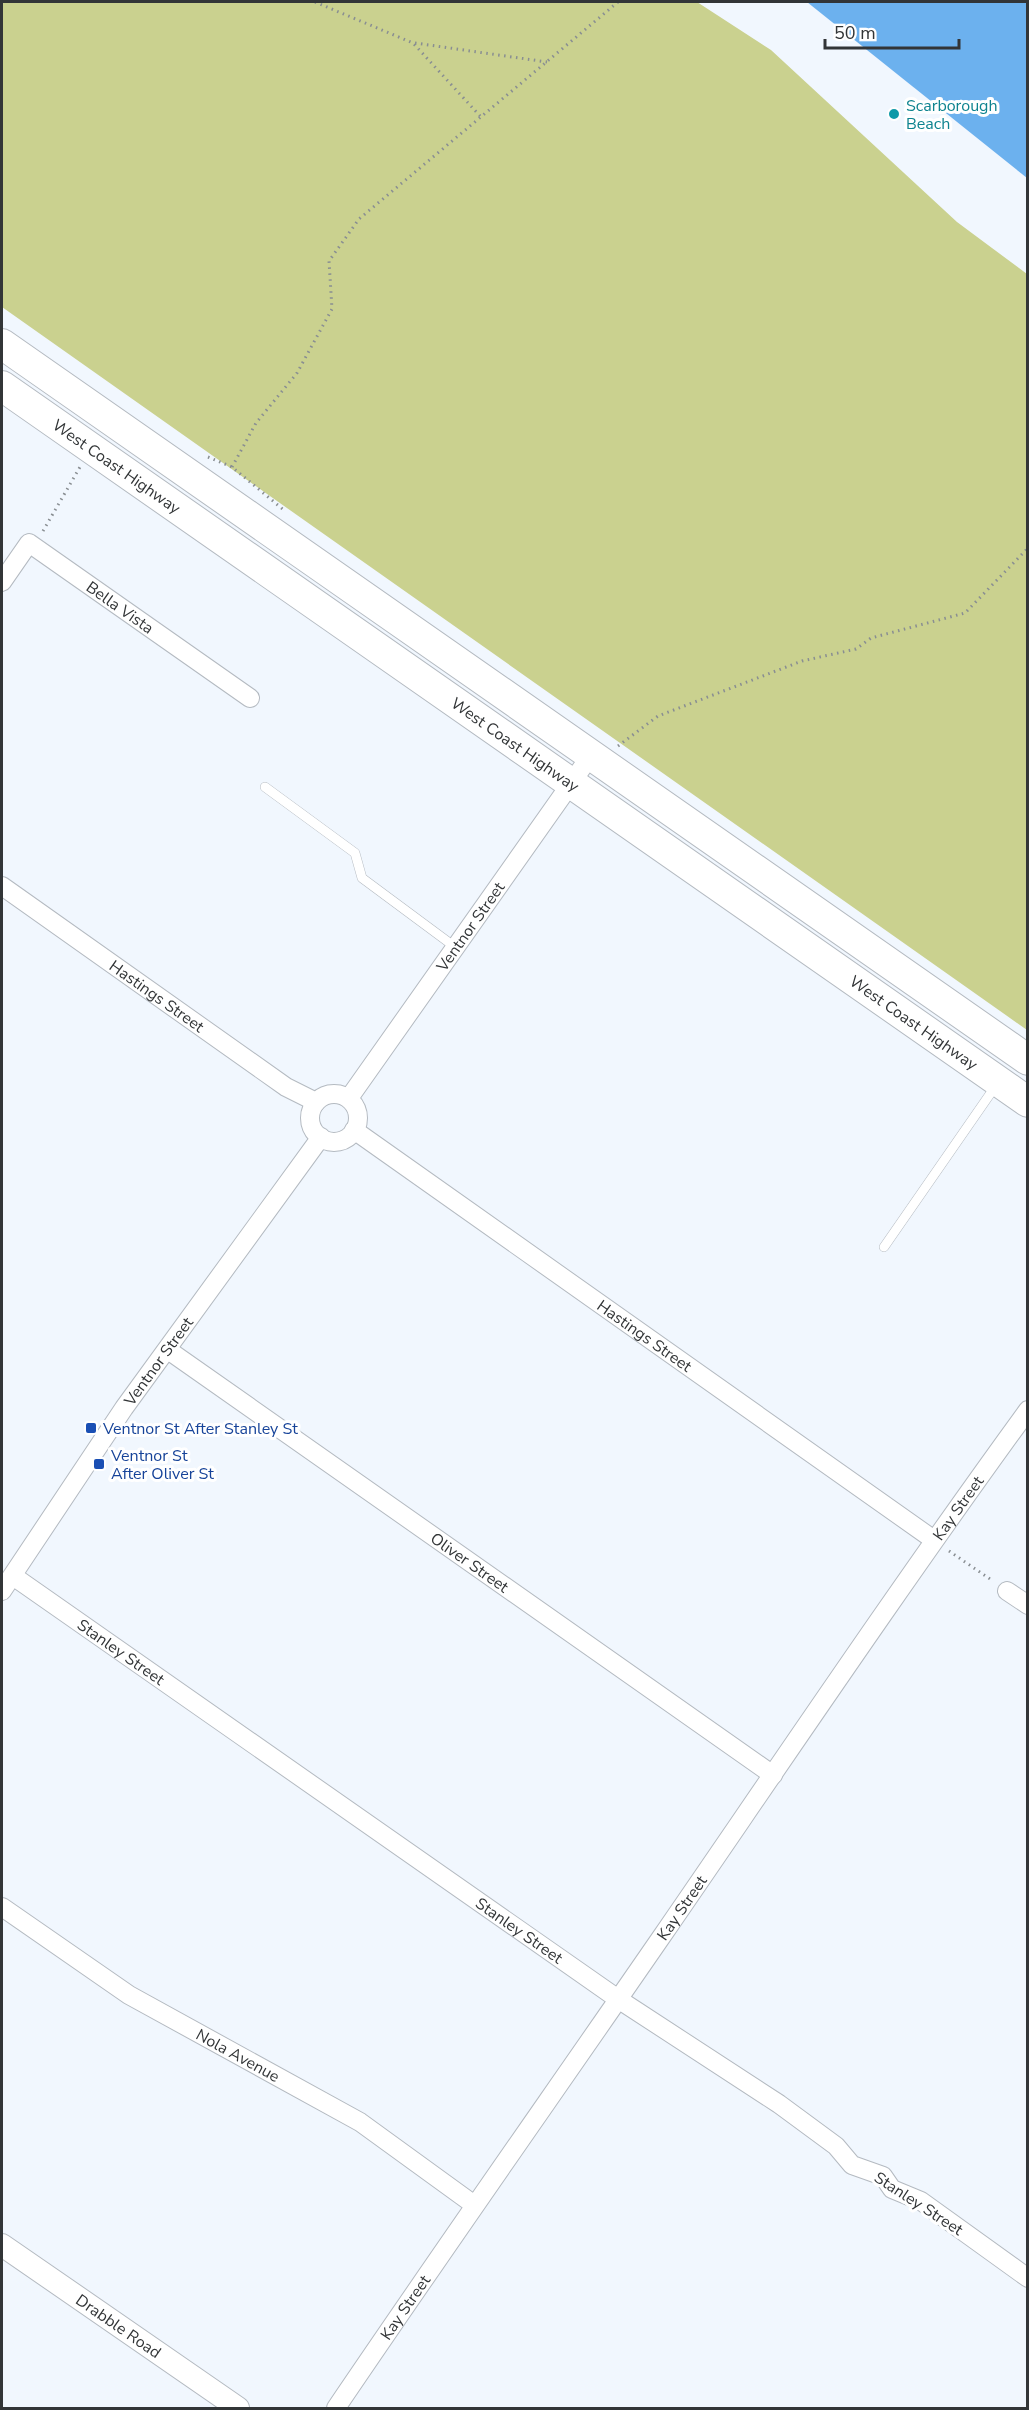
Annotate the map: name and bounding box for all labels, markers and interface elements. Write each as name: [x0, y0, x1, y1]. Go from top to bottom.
scale bar: [825, 12, 958, 50]
text: 50 m: [834, 21, 876, 45]
place label: Scarborough Beach: [906, 95, 998, 135]
marker: Scarborough Beach: [887, 107, 901, 121]
street label: West Coast Highway: [48, 414, 185, 520]
street label: Bella Vista: [82, 577, 158, 639]
street label: West Coast Highway: [446, 693, 584, 798]
street label: Ventnor Street: [431, 877, 510, 977]
street label: Hastings Street: [105, 955, 209, 1038]
street label: West Coast Highway: [845, 971, 982, 1076]
street label: Hastings Street: [592, 1295, 696, 1378]
street label: Ventnor Street: [119, 1312, 199, 1411]
place label: Ventnor St After Stanley St: [102, 1418, 298, 1440]
marker: Ventnor St After Stanley St: [84, 1421, 98, 1435]
place label: Ventnor St After Oliver St: [110, 1445, 214, 1485]
marker: Ventnor St After Oliver St: [92, 1457, 106, 1471]
street label: Kay Street: [928, 1471, 989, 1545]
street label: Oliver Street: [426, 1528, 513, 1598]
street label: Stanley Street: [72, 1614, 169, 1691]
street label: Kay Street: [652, 1871, 713, 1945]
street label: Stanley Street: [471, 1893, 567, 1969]
street label: Nola Avenue: [192, 2024, 283, 2088]
street label: Stanley Street: [870, 2167, 968, 2241]
street label: Kay Street: [375, 2271, 436, 2345]
street label: Drabble Road: [71, 2289, 165, 2364]

